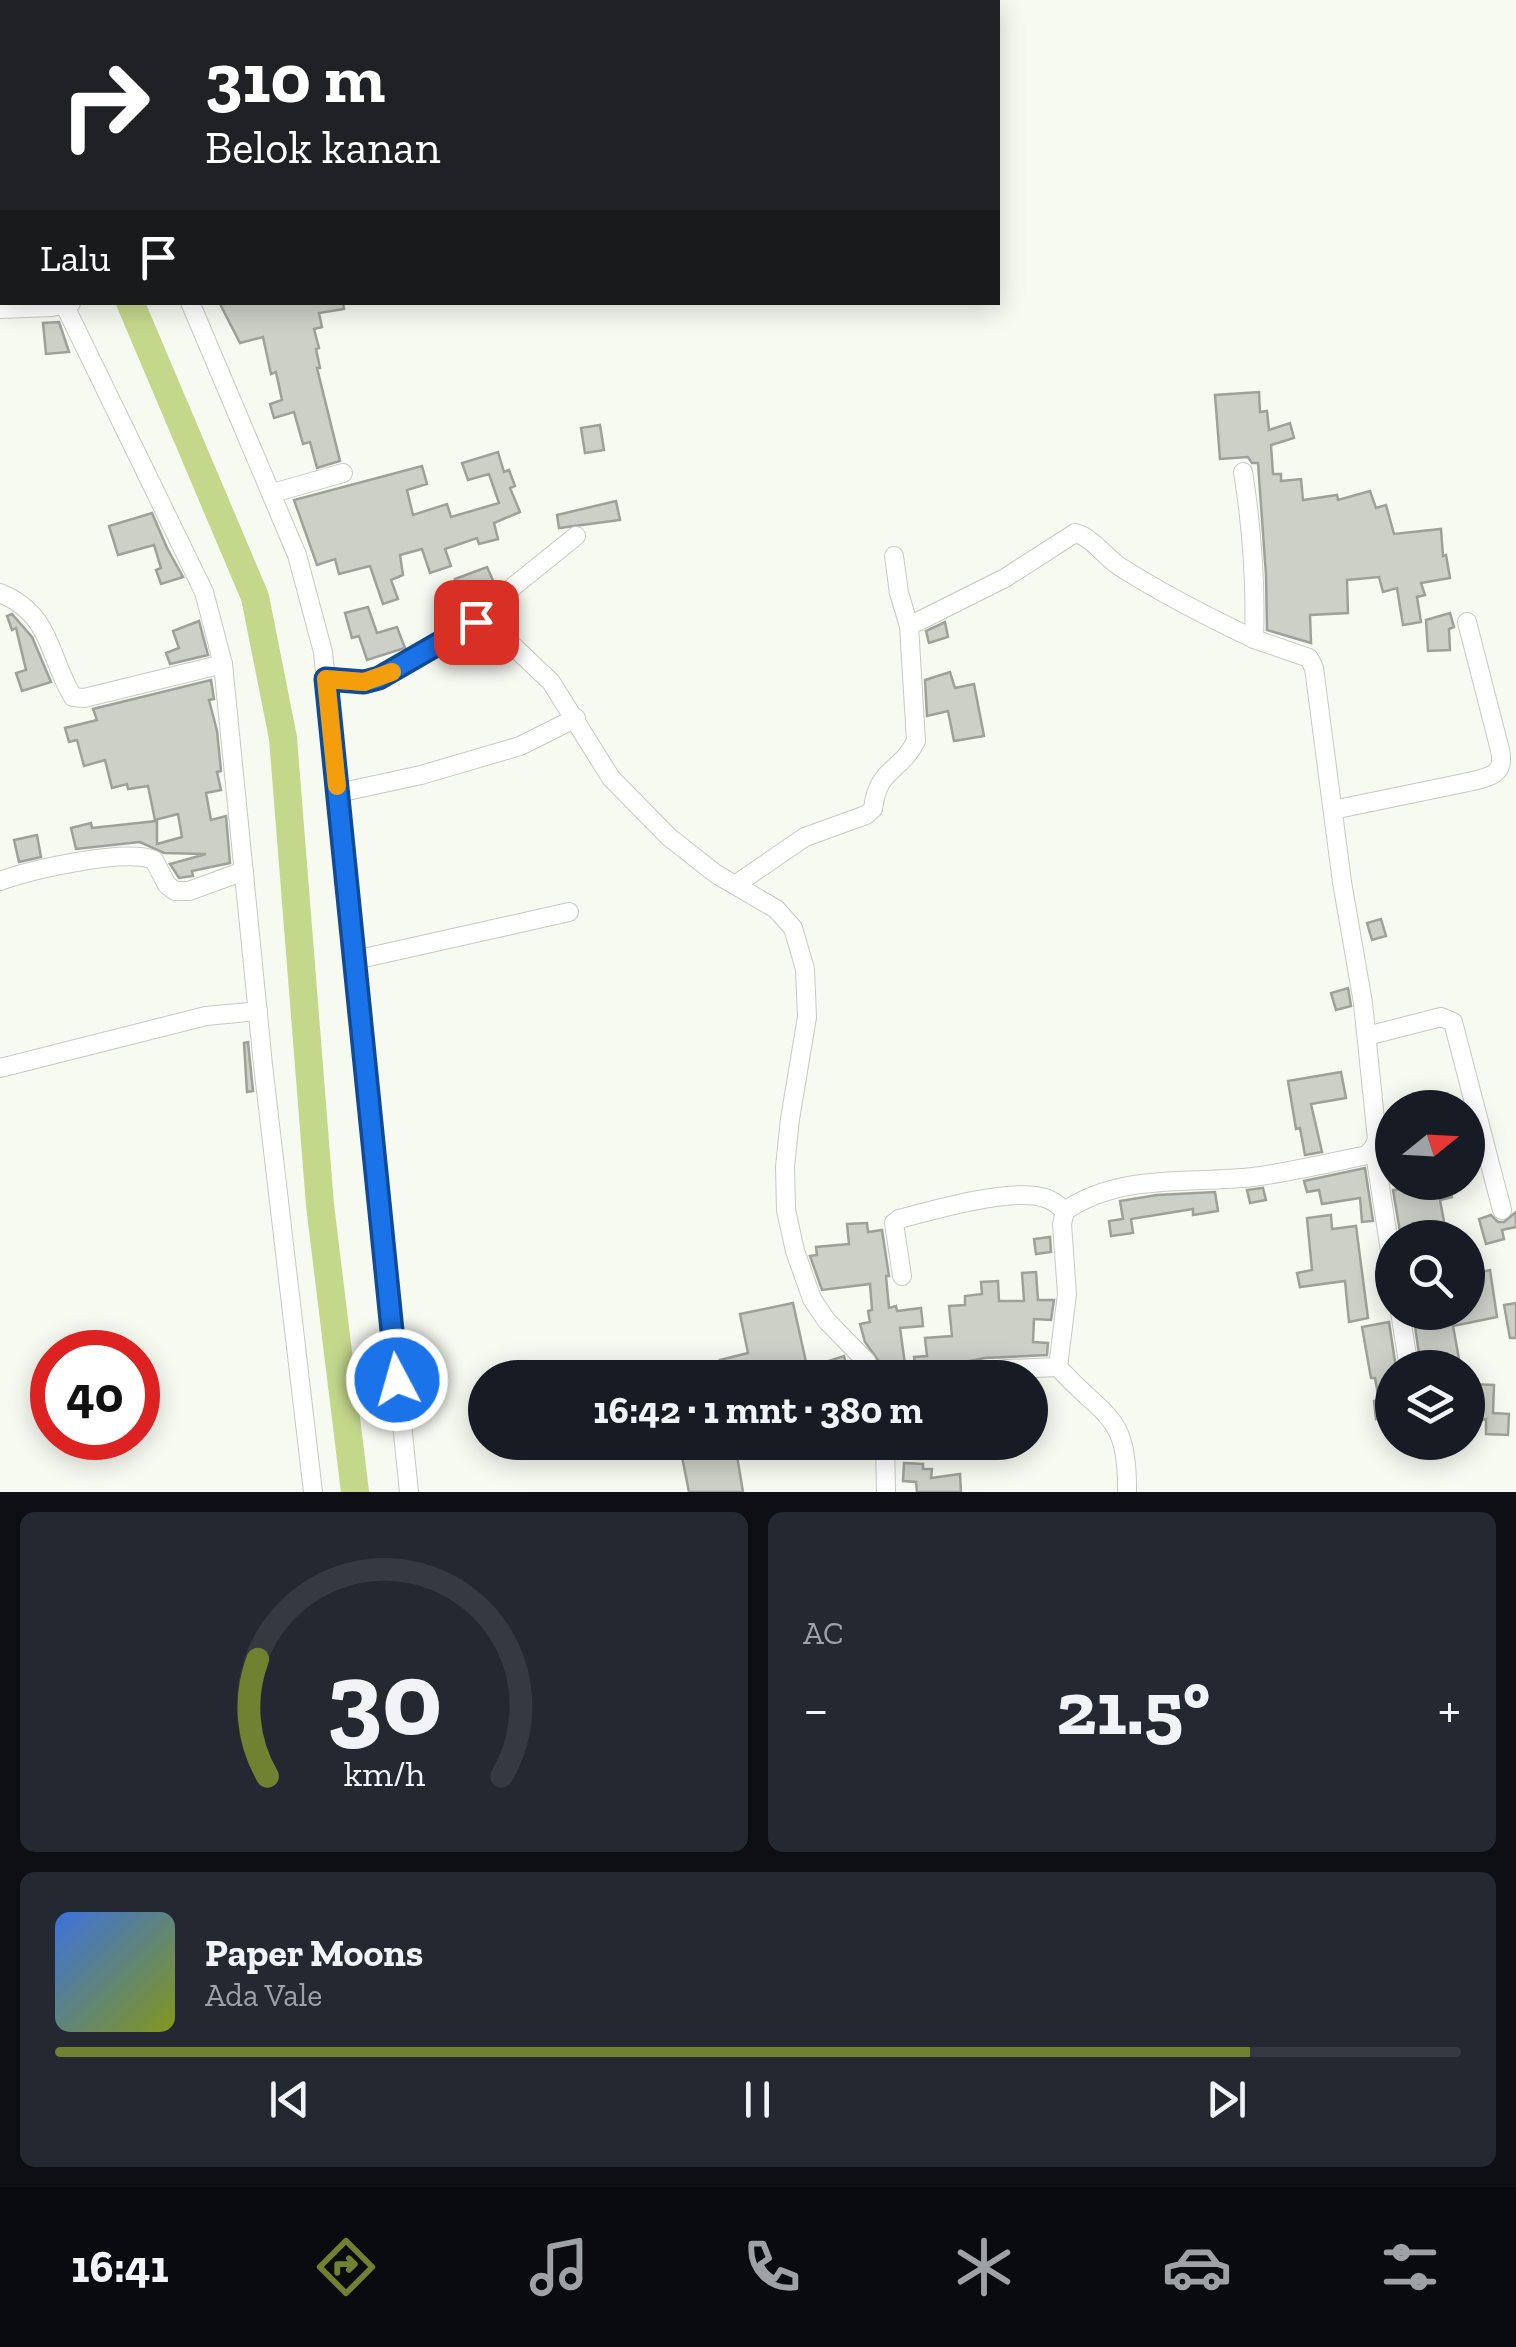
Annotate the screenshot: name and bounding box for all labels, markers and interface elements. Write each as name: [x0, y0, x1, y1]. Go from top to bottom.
text: 310 m: [205, 36, 385, 120]
icon: right: [40, 40, 170, 170]
text: Belok kanan: [205, 121, 440, 175]
icon: arrive: [131, 230, 186, 285]
text: Lalu: [40, 235, 111, 281]
pin: [434, 580, 519, 665]
icon: arrive: [449, 595, 504, 650]
north arrow: [1375, 1090, 1485, 1200]
map controls: [1375, 1090, 1485, 1460]
button: search: [1375, 1220, 1485, 1330]
position arrow: [345, 1328, 449, 1432]
speed limit sign: 40: [30, 1330, 160, 1460]
button: layers: [1375, 1350, 1485, 1460]
text: 16:42 · 1 mnt · 380 m: [593, 1387, 923, 1433]
text: AC: [803, 1614, 844, 1652]
text: 30: [326, 1636, 442, 1761]
text: 21.5°: [1056, 1663, 1210, 1753]
text: −: [803, 1676, 829, 1742]
text: +: [1438, 1676, 1461, 1742]
text: km/h: [343, 1752, 425, 1795]
text: Paper Moons: [205, 1930, 423, 1976]
text: Ada Vale: [205, 1976, 322, 2014]
icon: previous: [262, 2072, 317, 2127]
icon: pause: [730, 2072, 785, 2127]
icon: next: [1199, 2072, 1254, 2127]
icon: directions: [311, 2232, 381, 2302]
icon: music: [524, 2232, 594, 2302]
icon: phone: [737, 2232, 807, 2302]
icon: climate: [949, 2232, 1019, 2302]
icon: car: [1162, 2232, 1232, 2302]
icon: filters: [1375, 2232, 1445, 2302]
text: 16:41: [71, 2240, 169, 2294]

